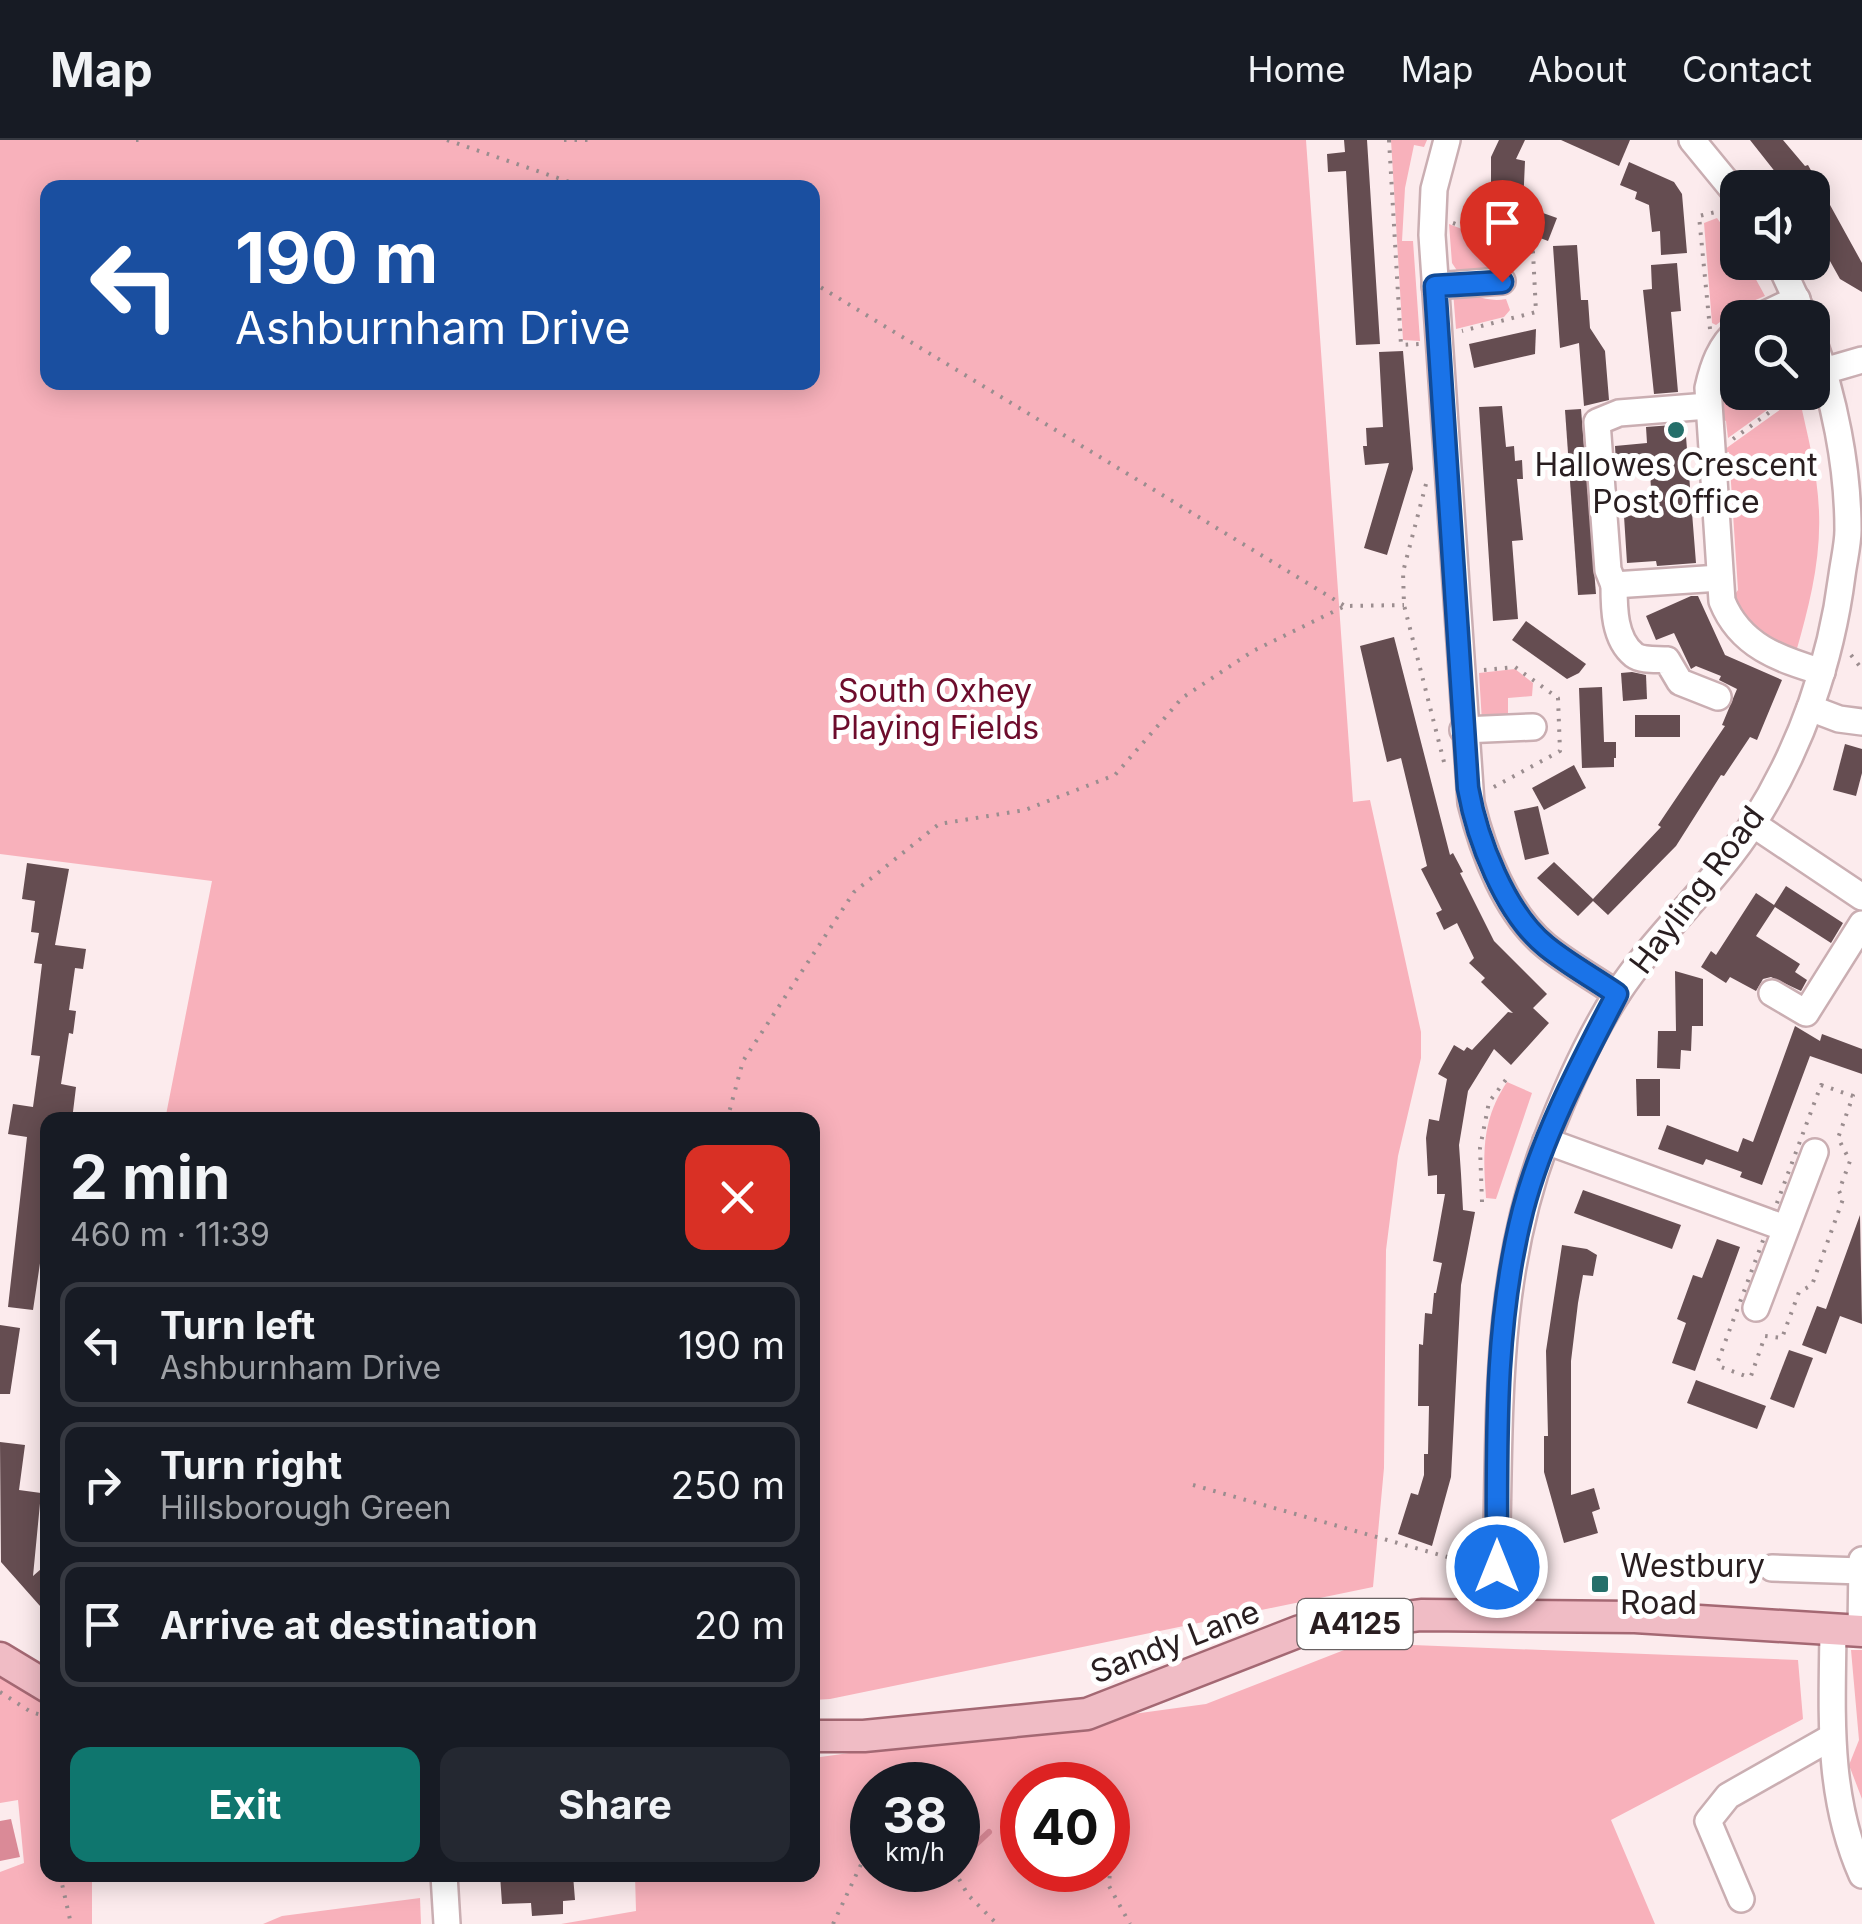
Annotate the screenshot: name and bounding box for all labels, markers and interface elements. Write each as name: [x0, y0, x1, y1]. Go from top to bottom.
text: Map: [50, 40, 153, 99]
text: Home: [1248, 48, 1346, 90]
text: Map: [1401, 48, 1473, 90]
text: About: [1528, 48, 1627, 90]
text: Contact: [1682, 48, 1812, 90]
map controls: [1720, 170, 1830, 410]
button: sound: [1720, 170, 1830, 280]
pin: [1460, 180, 1545, 283]
icon: arrive: [1475, 195, 1530, 250]
text: 190 m: [235, 215, 438, 300]
icon: left: [70, 220, 200, 350]
text: Ashburnham Drive: [235, 300, 630, 355]
button: search: [1720, 300, 1830, 410]
marker: Hallowes Crescent Post Office: [1665, 419, 1687, 441]
place label: Hallowes Crescent Post Office: [1535, 445, 1817, 521]
park label: South Oxhey Playing Fields: [831, 671, 1039, 747]
street label: Hayling Road: [1621, 798, 1772, 981]
text: 2 min: [70, 1141, 230, 1213]
button: close: [685, 1145, 790, 1250]
text: 460 m · 11:39: [70, 1215, 270, 1254]
text: Turn left: [160, 1302, 315, 1348]
icon: left: [75, 1317, 130, 1372]
text: 190 m: [678, 1322, 785, 1368]
text: Ashburnham Drive: [160, 1348, 441, 1387]
text: Turn right: [160, 1442, 342, 1488]
icon: right: [75, 1457, 130, 1512]
text: 250 m: [671, 1462, 785, 1508]
text: Hillsborough Green: [160, 1488, 451, 1527]
position arrow: [1445, 1515, 1549, 1619]
place label: Westbury Road: [1620, 1546, 1765, 1622]
marker: Westbury Road: [1589, 1573, 1611, 1595]
street label: Sandy Lane: [1085, 1591, 1265, 1692]
icon: arrive: [75, 1597, 130, 1652]
road number: A4125: [1298, 1599, 1412, 1649]
text: Arrive at destination: [160, 1602, 538, 1648]
text: 20 m: [694, 1602, 785, 1648]
button: Exit: [70, 1747, 420, 1862]
button: Share: [440, 1747, 790, 1862]
speed limit sign: 40: [1000, 1762, 1130, 1892]
text: 38: [883, 1785, 947, 1845]
text: km/h: [885, 1837, 945, 1867]

